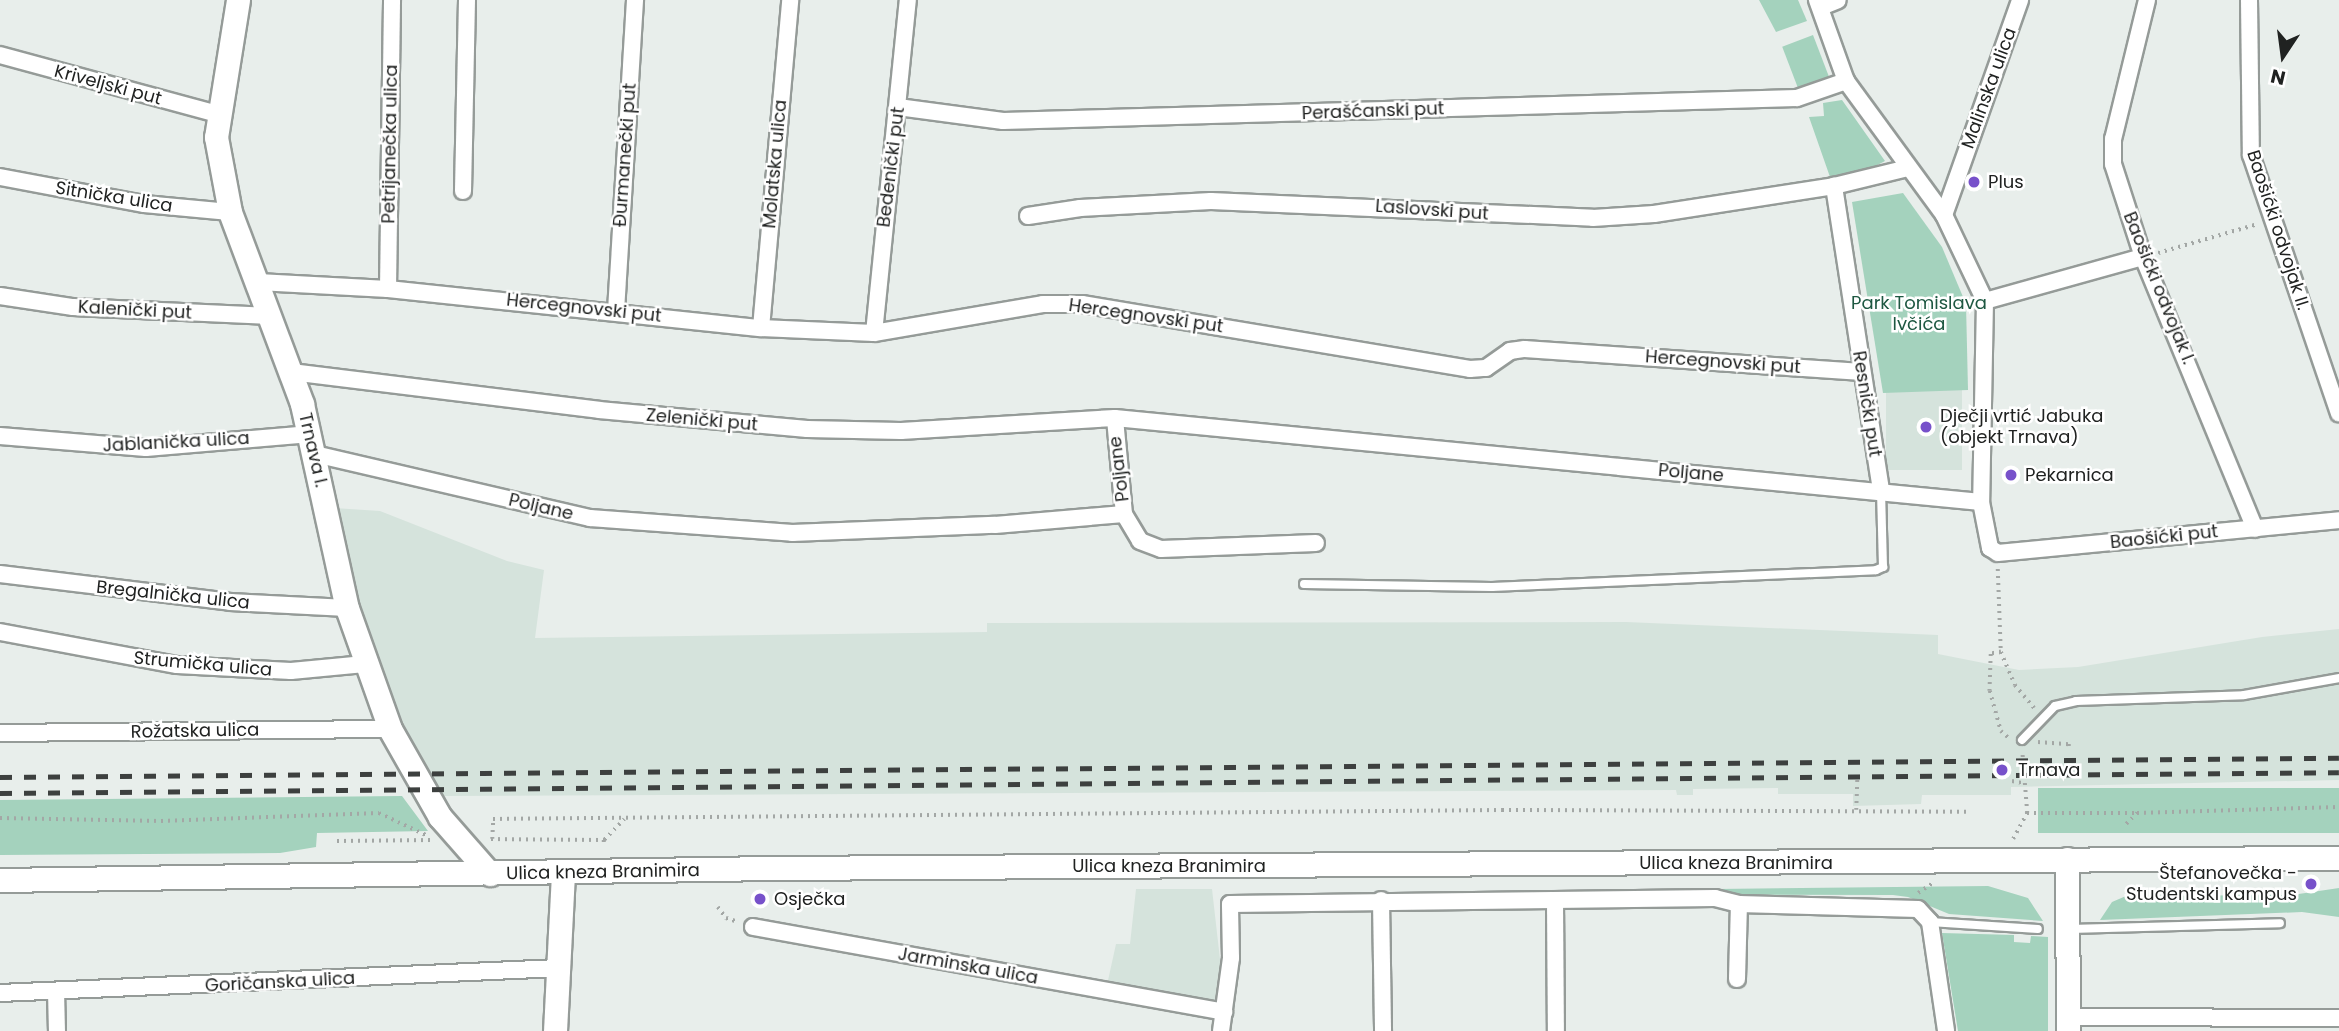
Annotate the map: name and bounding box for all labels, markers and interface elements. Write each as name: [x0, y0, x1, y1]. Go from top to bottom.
north arrow: [2248, 21, 2318, 91]
street label: Malinska ulica: [1957, 25, 2021, 151]
street label: Kriveljski put: [52, 60, 164, 110]
text: N: [2268, 62, 2288, 92]
street label: Petrijanečka ulica: [378, 64, 402, 224]
street label: Đurmanečki put: [609, 82, 641, 228]
street label: Perašćanski put: [1301, 98, 1445, 124]
street label: Molatska ulica: [759, 99, 791, 229]
street label: Bedenički put: [873, 106, 909, 228]
street label: Baošićki odvojak II.: [2242, 147, 2314, 313]
place label: Plus: [1988, 171, 2024, 193]
marker: Plus: [1966, 174, 1982, 190]
street label: Sitnička ulica: [54, 177, 174, 217]
street label: Laslovski put: [1375, 195, 1489, 225]
street label: Baošićki odvojak I.: [2119, 209, 2199, 367]
street label: Hercegnovski put: [505, 289, 663, 327]
park label: Park Tomislava Ivčića: [1851, 293, 1987, 336]
street label: Hercegnovski put: [1067, 294, 1225, 338]
street label: Kalenički put: [77, 296, 193, 324]
street label: Hercegnovski put: [1645, 346, 1801, 378]
street label: Resnički put: [1848, 349, 1886, 459]
street label: Zelenički put: [645, 404, 759, 436]
place label: Dječji vrtić Jabuka (objekt Trnava): [1940, 406, 2103, 448]
street label: Trnava I.: [294, 411, 332, 489]
marker: Dječji vrtić Jabuka (objekt Trnava): [1918, 419, 1934, 435]
street label: Jablanička ulica: [102, 427, 250, 457]
street label: Poljane: [1104, 435, 1134, 503]
street label: Poljane: [1657, 459, 1725, 487]
place label: Pekarnica: [2025, 464, 2114, 486]
marker: Pekarnica: [2003, 467, 2019, 483]
street label: Poljane: [507, 489, 575, 525]
street label: Baošićki put: [2109, 521, 2219, 553]
street label: Bregalnička ulica: [95, 576, 251, 614]
street label: Strumička ulica: [133, 647, 273, 681]
street label: Rožatska ulica: [131, 719, 259, 743]
place label: Trnava: [2018, 759, 2080, 781]
marker: Trnava: [1992, 760, 2012, 780]
street label: Ulica kneza Branimira: [1639, 852, 1833, 874]
street label: Ulica kneza Branimira: [1072, 855, 1266, 877]
street label: Ulica kneza Branimira: [506, 860, 700, 884]
place label: Štefanovečka - Studentski kampus: [2126, 863, 2297, 906]
marker: Štefanovečka - Studentski kampus: [2303, 876, 2319, 892]
place label: Osječka: [774, 888, 846, 910]
marker: Osječka: [752, 891, 768, 907]
street label: Jarminska ulica: [896, 943, 1040, 989]
street label: Goričanska ulica: [204, 967, 356, 997]

